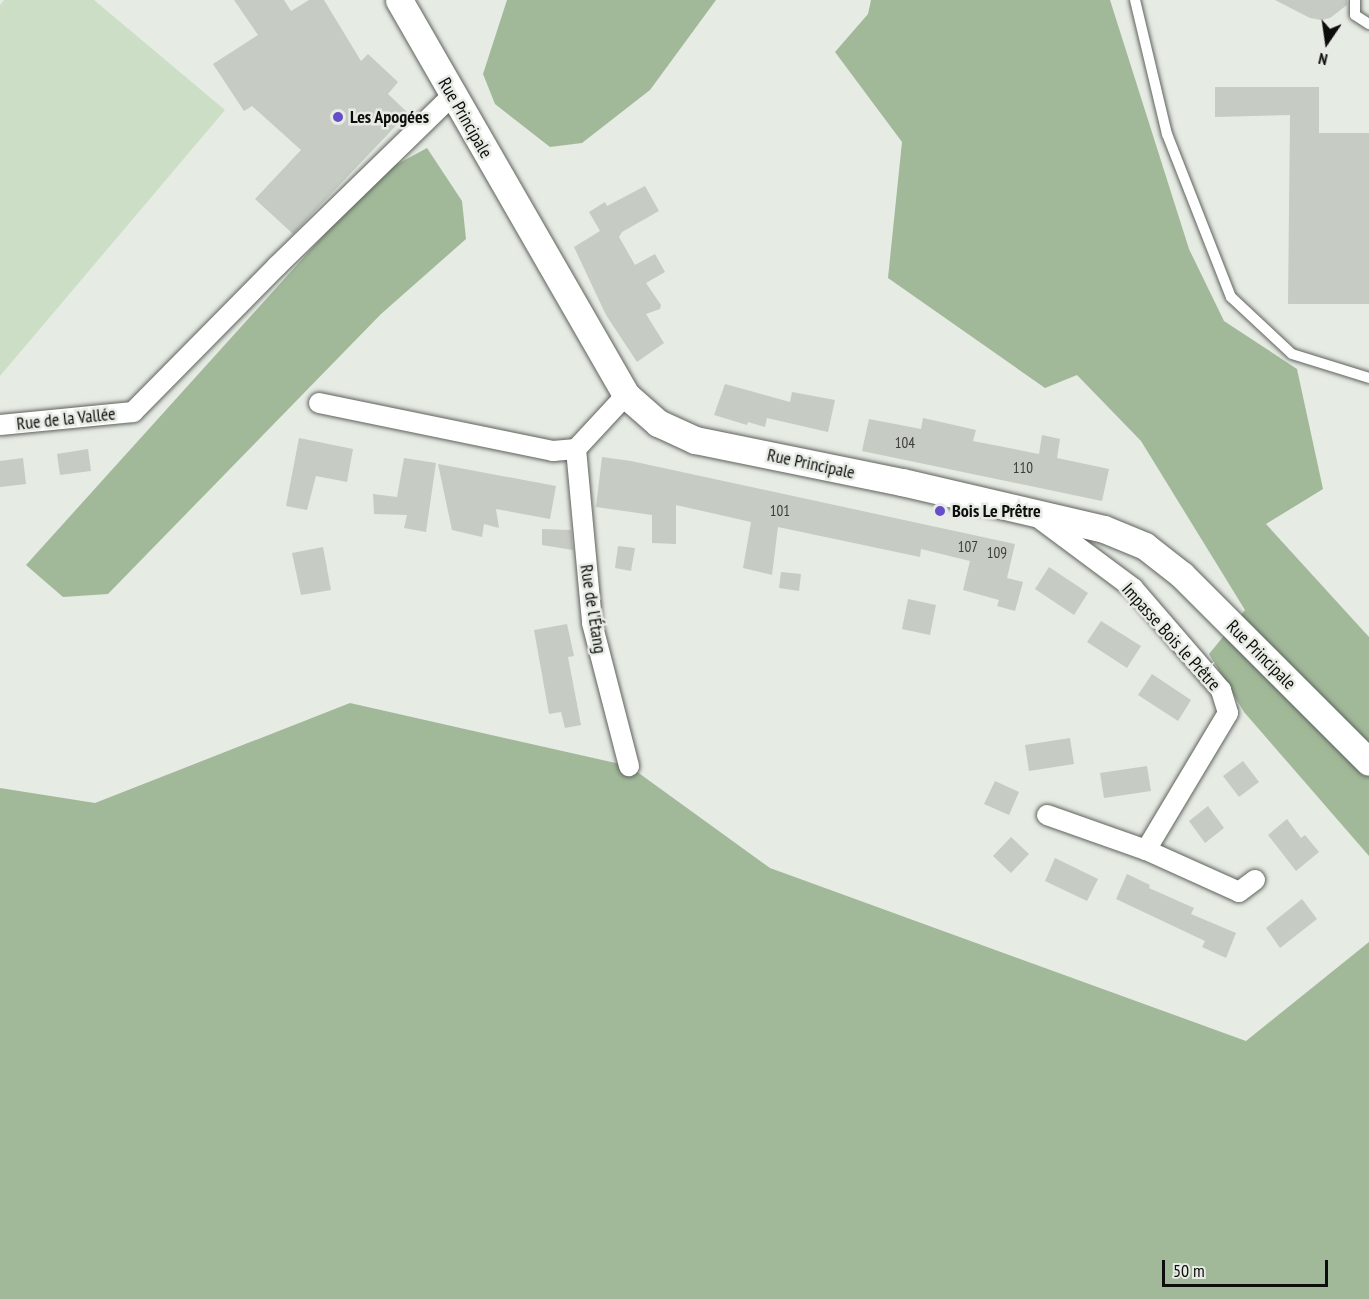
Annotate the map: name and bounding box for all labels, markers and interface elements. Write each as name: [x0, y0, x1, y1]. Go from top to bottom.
north arrow: [1297, 12, 1357, 72]
text: N: [1316, 49, 1329, 70]
street label: Rue Principale: [433, 74, 497, 162]
place label: Les Apogées: [350, 106, 430, 128]
marker: Les Apogées: [331, 110, 345, 124]
street label: Rue de la Vallée: [15, 403, 117, 435]
house number: 104: [895, 434, 915, 452]
street label: Rue Principale: [765, 444, 857, 484]
house number: 110: [1013, 459, 1033, 477]
place label: Bois Le Prêtre: [952, 500, 1041, 522]
house number: 101: [770, 502, 790, 520]
marker: Bois Le Prêtre: [933, 504, 947, 518]
house number: 107: [958, 538, 978, 556]
house number: 109: [987, 544, 1007, 562]
street label: Rue de l'Étang: [575, 563, 611, 655]
street label: Impasse Bois le Prêtre: [1117, 579, 1225, 695]
street label: Rue Principale: [1222, 616, 1300, 694]
scale bar: [1165, 1248, 1332, 1286]
text: 50 m: [1173, 1259, 1205, 1282]

